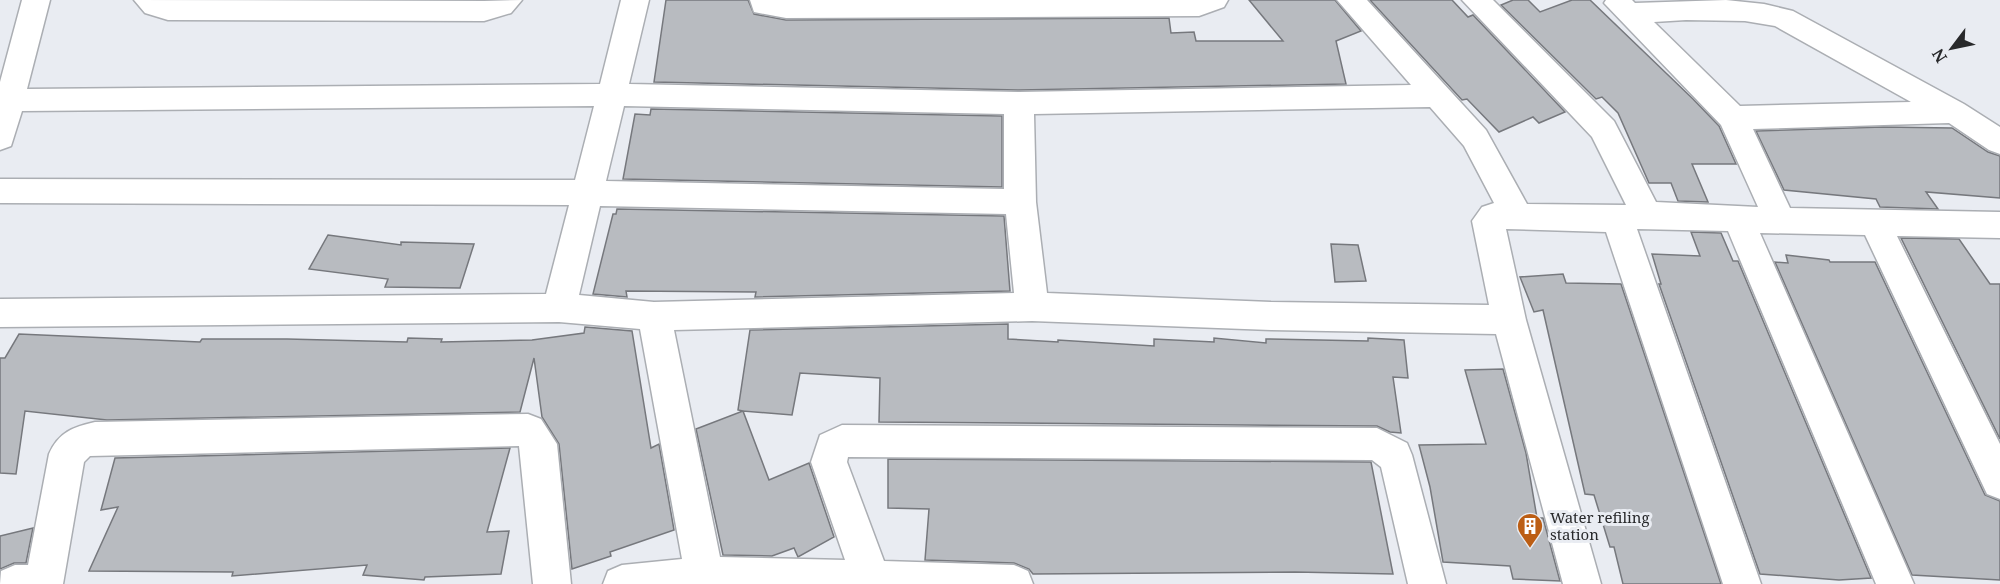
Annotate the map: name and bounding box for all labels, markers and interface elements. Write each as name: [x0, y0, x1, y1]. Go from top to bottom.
north arrow: [1922, 18, 1982, 78]
text: N: [1926, 44, 1952, 67]
place label: Water refiling station: [1550, 507, 1650, 544]
building icon: Water refiling station: [1515, 511, 1545, 549]

